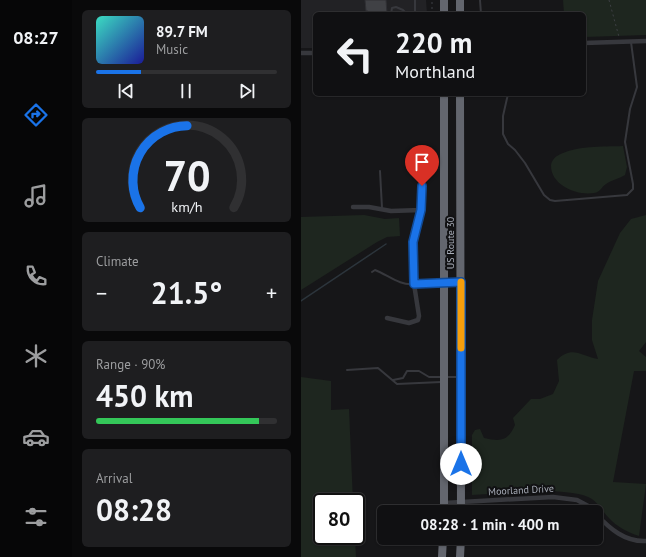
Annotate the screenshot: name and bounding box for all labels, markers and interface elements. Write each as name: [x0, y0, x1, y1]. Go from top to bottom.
text: 89.7 FM: [156, 22, 208, 41]
text: 220 m: [395, 24, 472, 61]
text: 08:27: [13, 26, 59, 49]
icon: left: [329, 28, 381, 80]
text: Music: [156, 41, 188, 58]
text: Morthland: [395, 60, 475, 83]
icon: previous: [115, 80, 137, 102]
icon: pause: [175, 80, 197, 102]
icon: next: [236, 80, 258, 102]
icon: directions: [22, 101, 50, 129]
pin: [405, 145, 439, 186]
text: 70: [163, 149, 210, 202]
icon: arrive: [411, 151, 433, 173]
icon: music: [22, 182, 50, 210]
text: km/h: [171, 197, 202, 216]
street label: US Route 30: [444, 216, 457, 269]
text: Climate: [96, 253, 139, 270]
icon: phone: [22, 262, 50, 290]
text: 21.5°: [151, 273, 222, 312]
text: −: [96, 279, 107, 307]
text: +: [266, 279, 277, 307]
icon: climate: [22, 342, 50, 370]
text: Range · 90%: [96, 356, 165, 373]
text: 450 km: [96, 376, 194, 415]
icon: car: [22, 423, 50, 451]
position arrow: [440, 443, 482, 485]
text: Arrival: [96, 470, 132, 487]
street label: Moorland Drive: [488, 482, 554, 498]
text: 08:28: [96, 490, 172, 529]
speed limit sign: 80: [313, 493, 365, 545]
icon: filters: [22, 503, 50, 531]
text: 08:28 · 1 min · 400 m: [421, 515, 559, 534]

